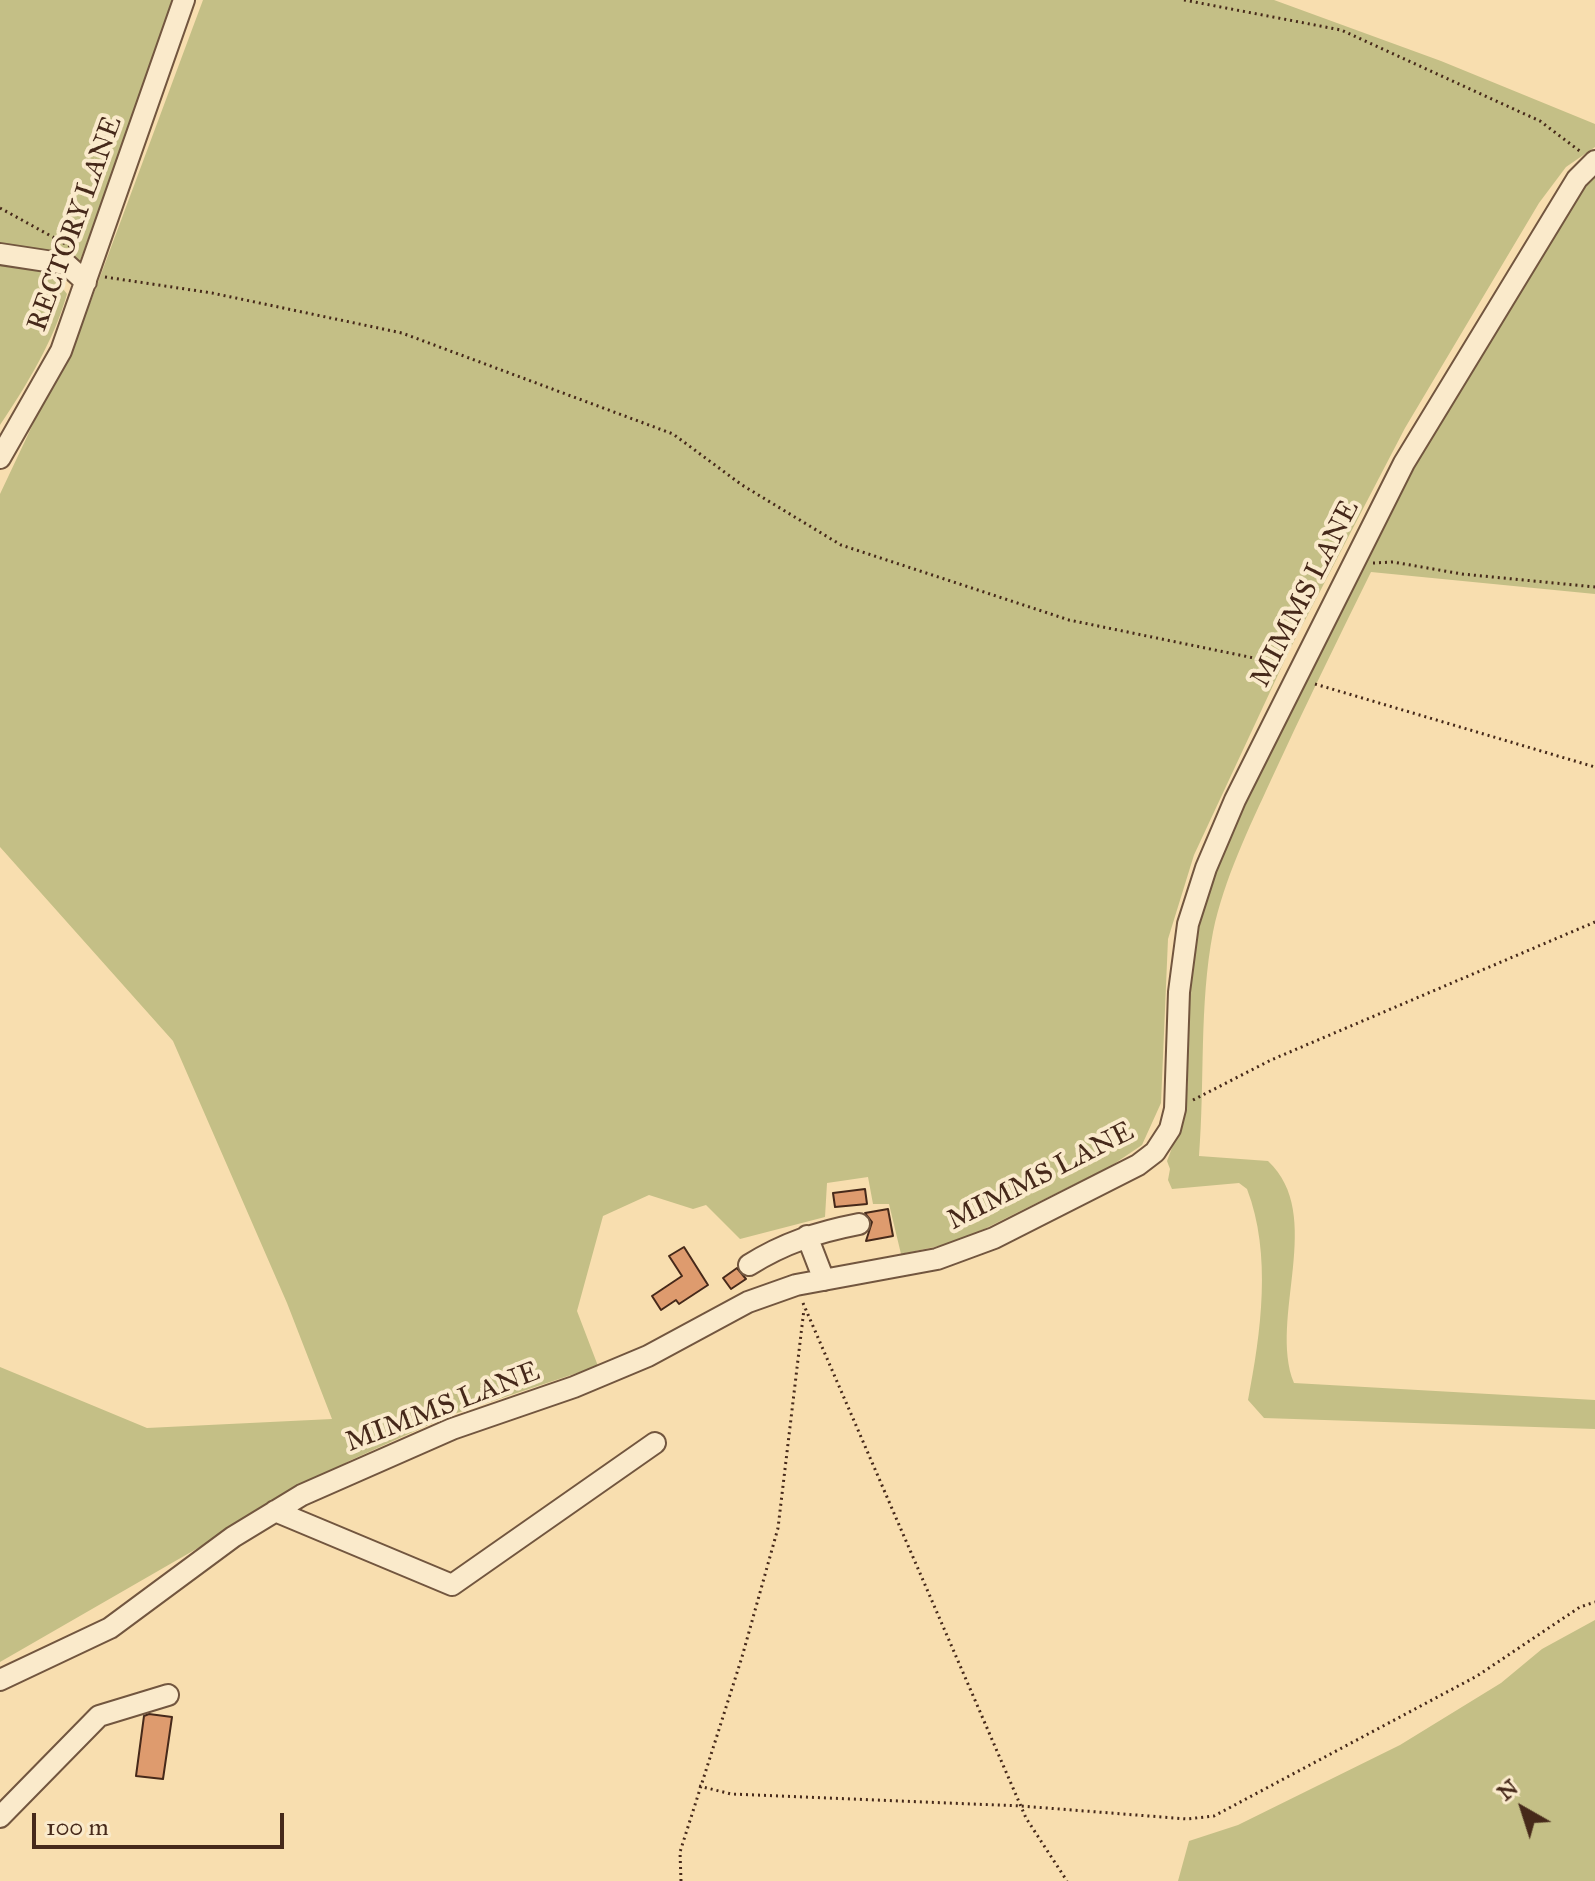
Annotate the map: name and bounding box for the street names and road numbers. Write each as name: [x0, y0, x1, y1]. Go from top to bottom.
street label: RECTORY LANE: [22, 112, 130, 336]
street label: MIMMS LANE: [1245, 495, 1367, 693]
street label: MIMMS LANE: [942, 1116, 1140, 1238]
street label: MIMMS LANE: [341, 1356, 545, 1460]

